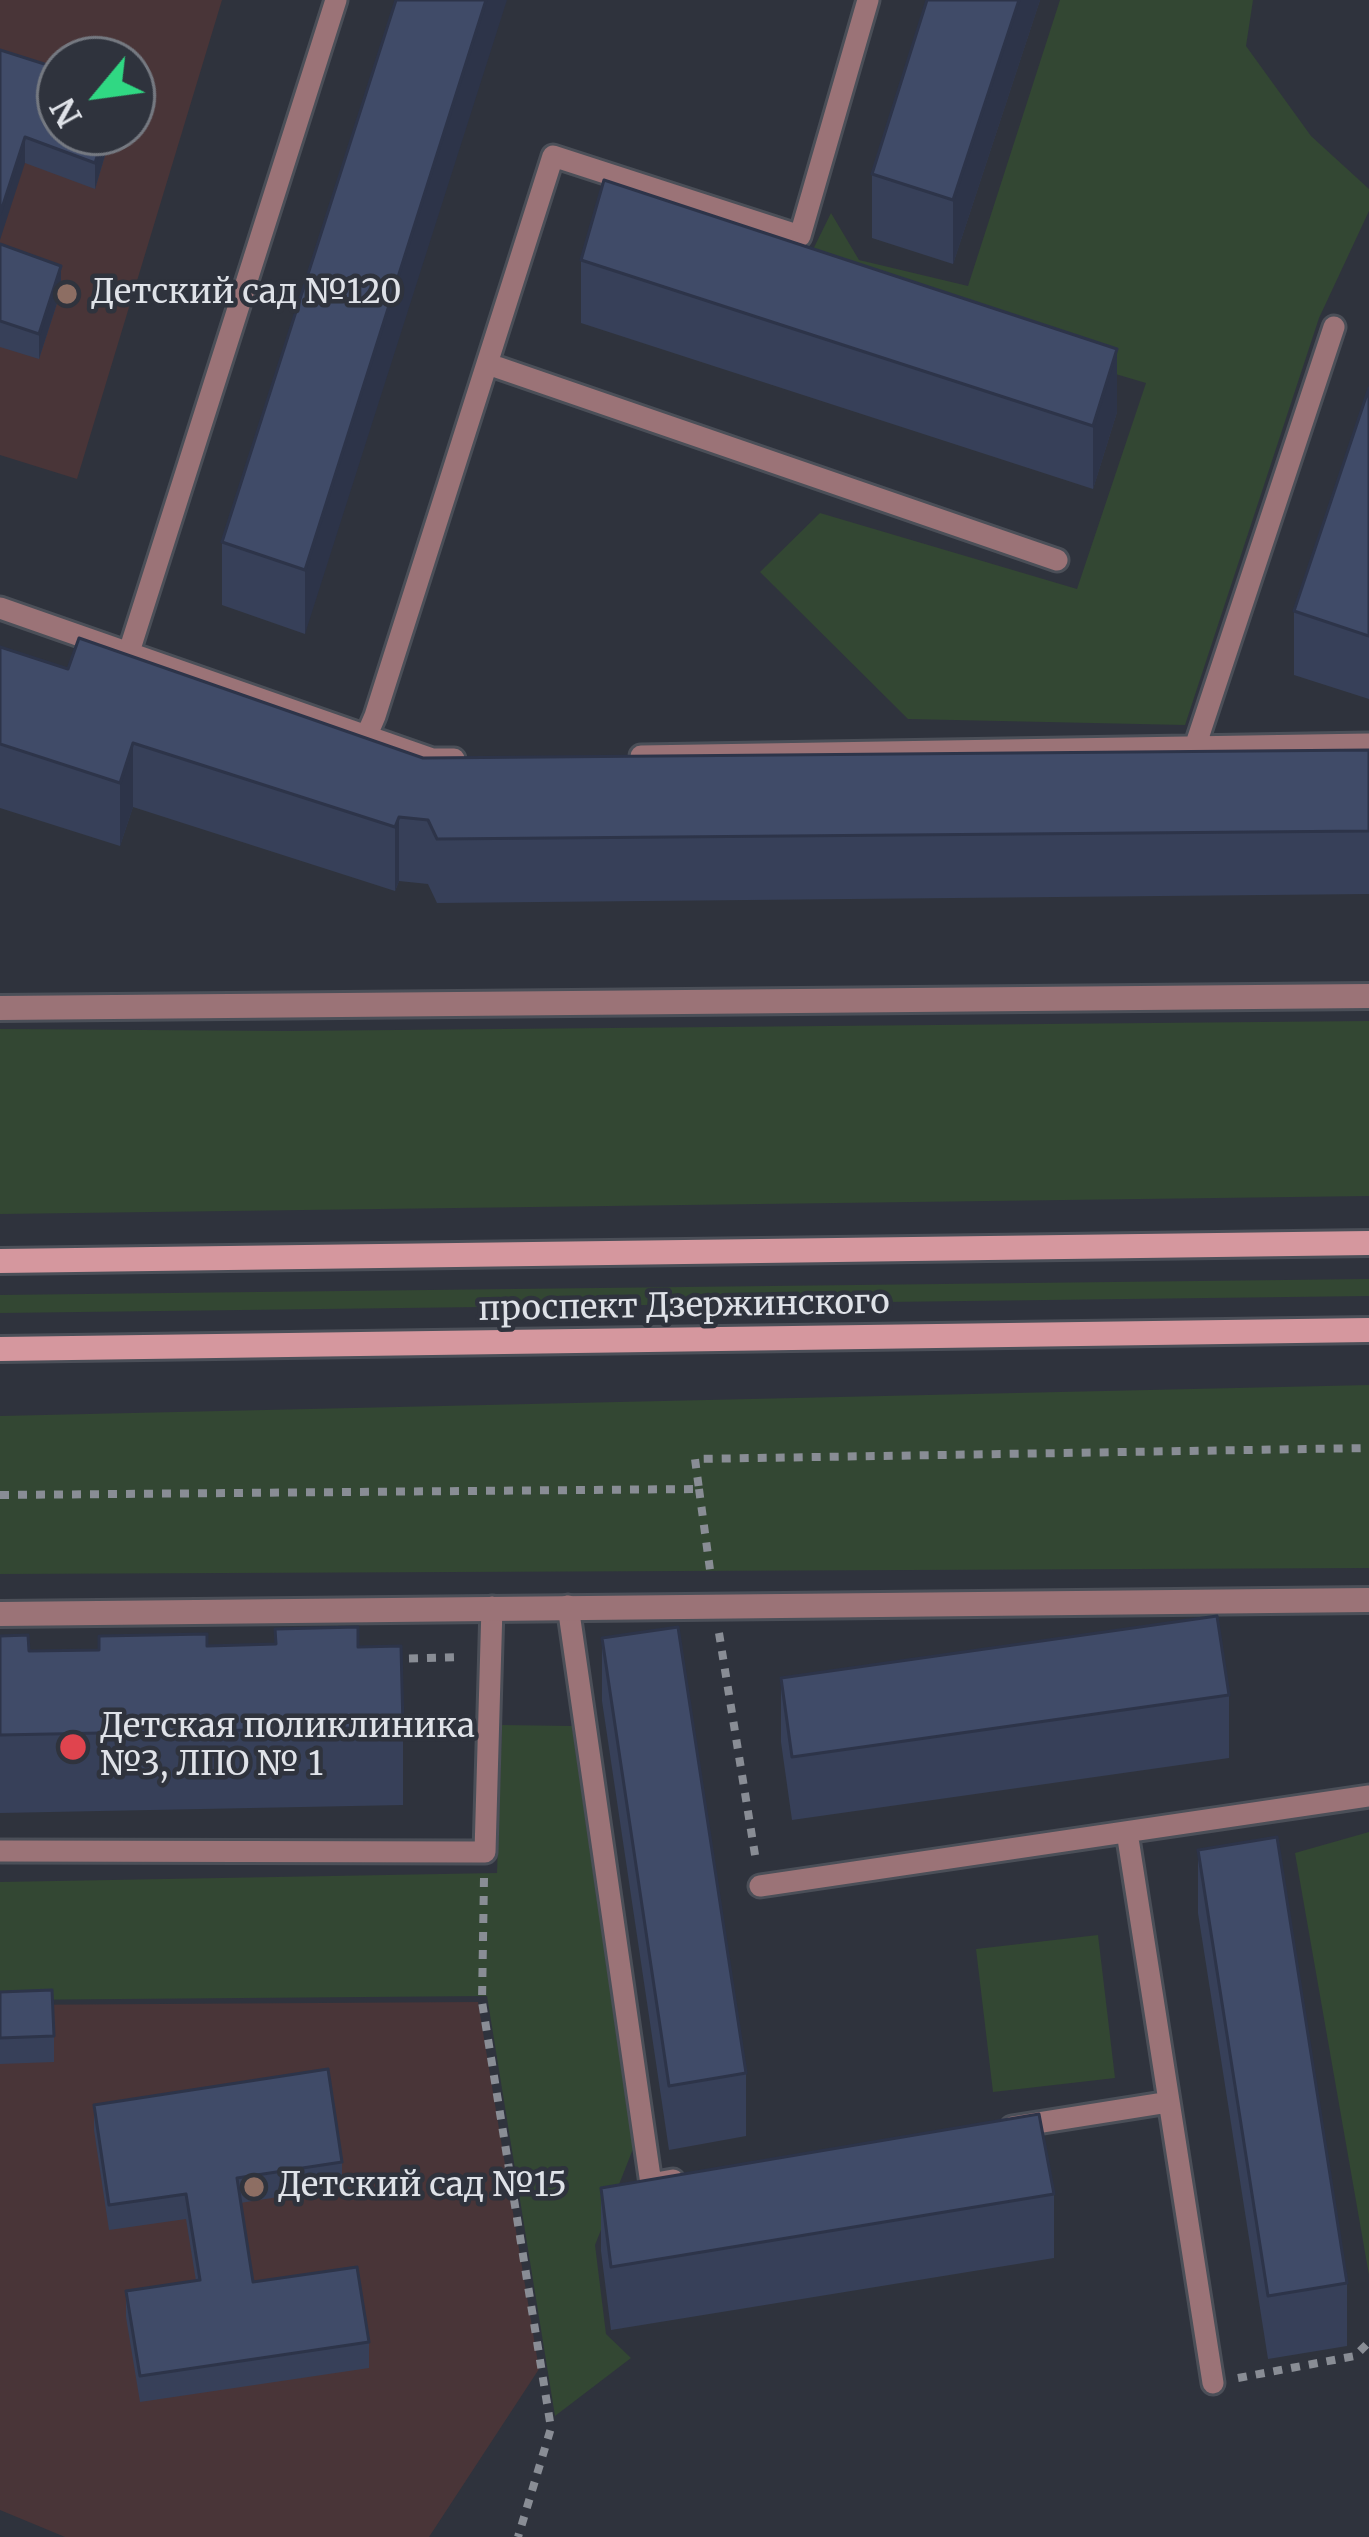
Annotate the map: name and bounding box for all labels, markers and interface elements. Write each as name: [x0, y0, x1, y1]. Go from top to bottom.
north arrow: [36, 36, 156, 156]
text: N: [42, 91, 91, 134]
place label: Детский сад №120: [91, 274, 401, 314]
marker: Детский сад №120: [54, 281, 80, 307]
street label: проспект Дзержинского: [478, 1284, 890, 1330]
place label: Детская поликлиника №3, ЛПО № 1: [100, 1708, 475, 1786]
marker: Детская поликлиника №3, ЛПО № 1: [57, 1731, 89, 1763]
place label: Детский сад №15: [278, 2167, 567, 2207]
marker: Детский сад №15: [241, 2174, 267, 2200]

